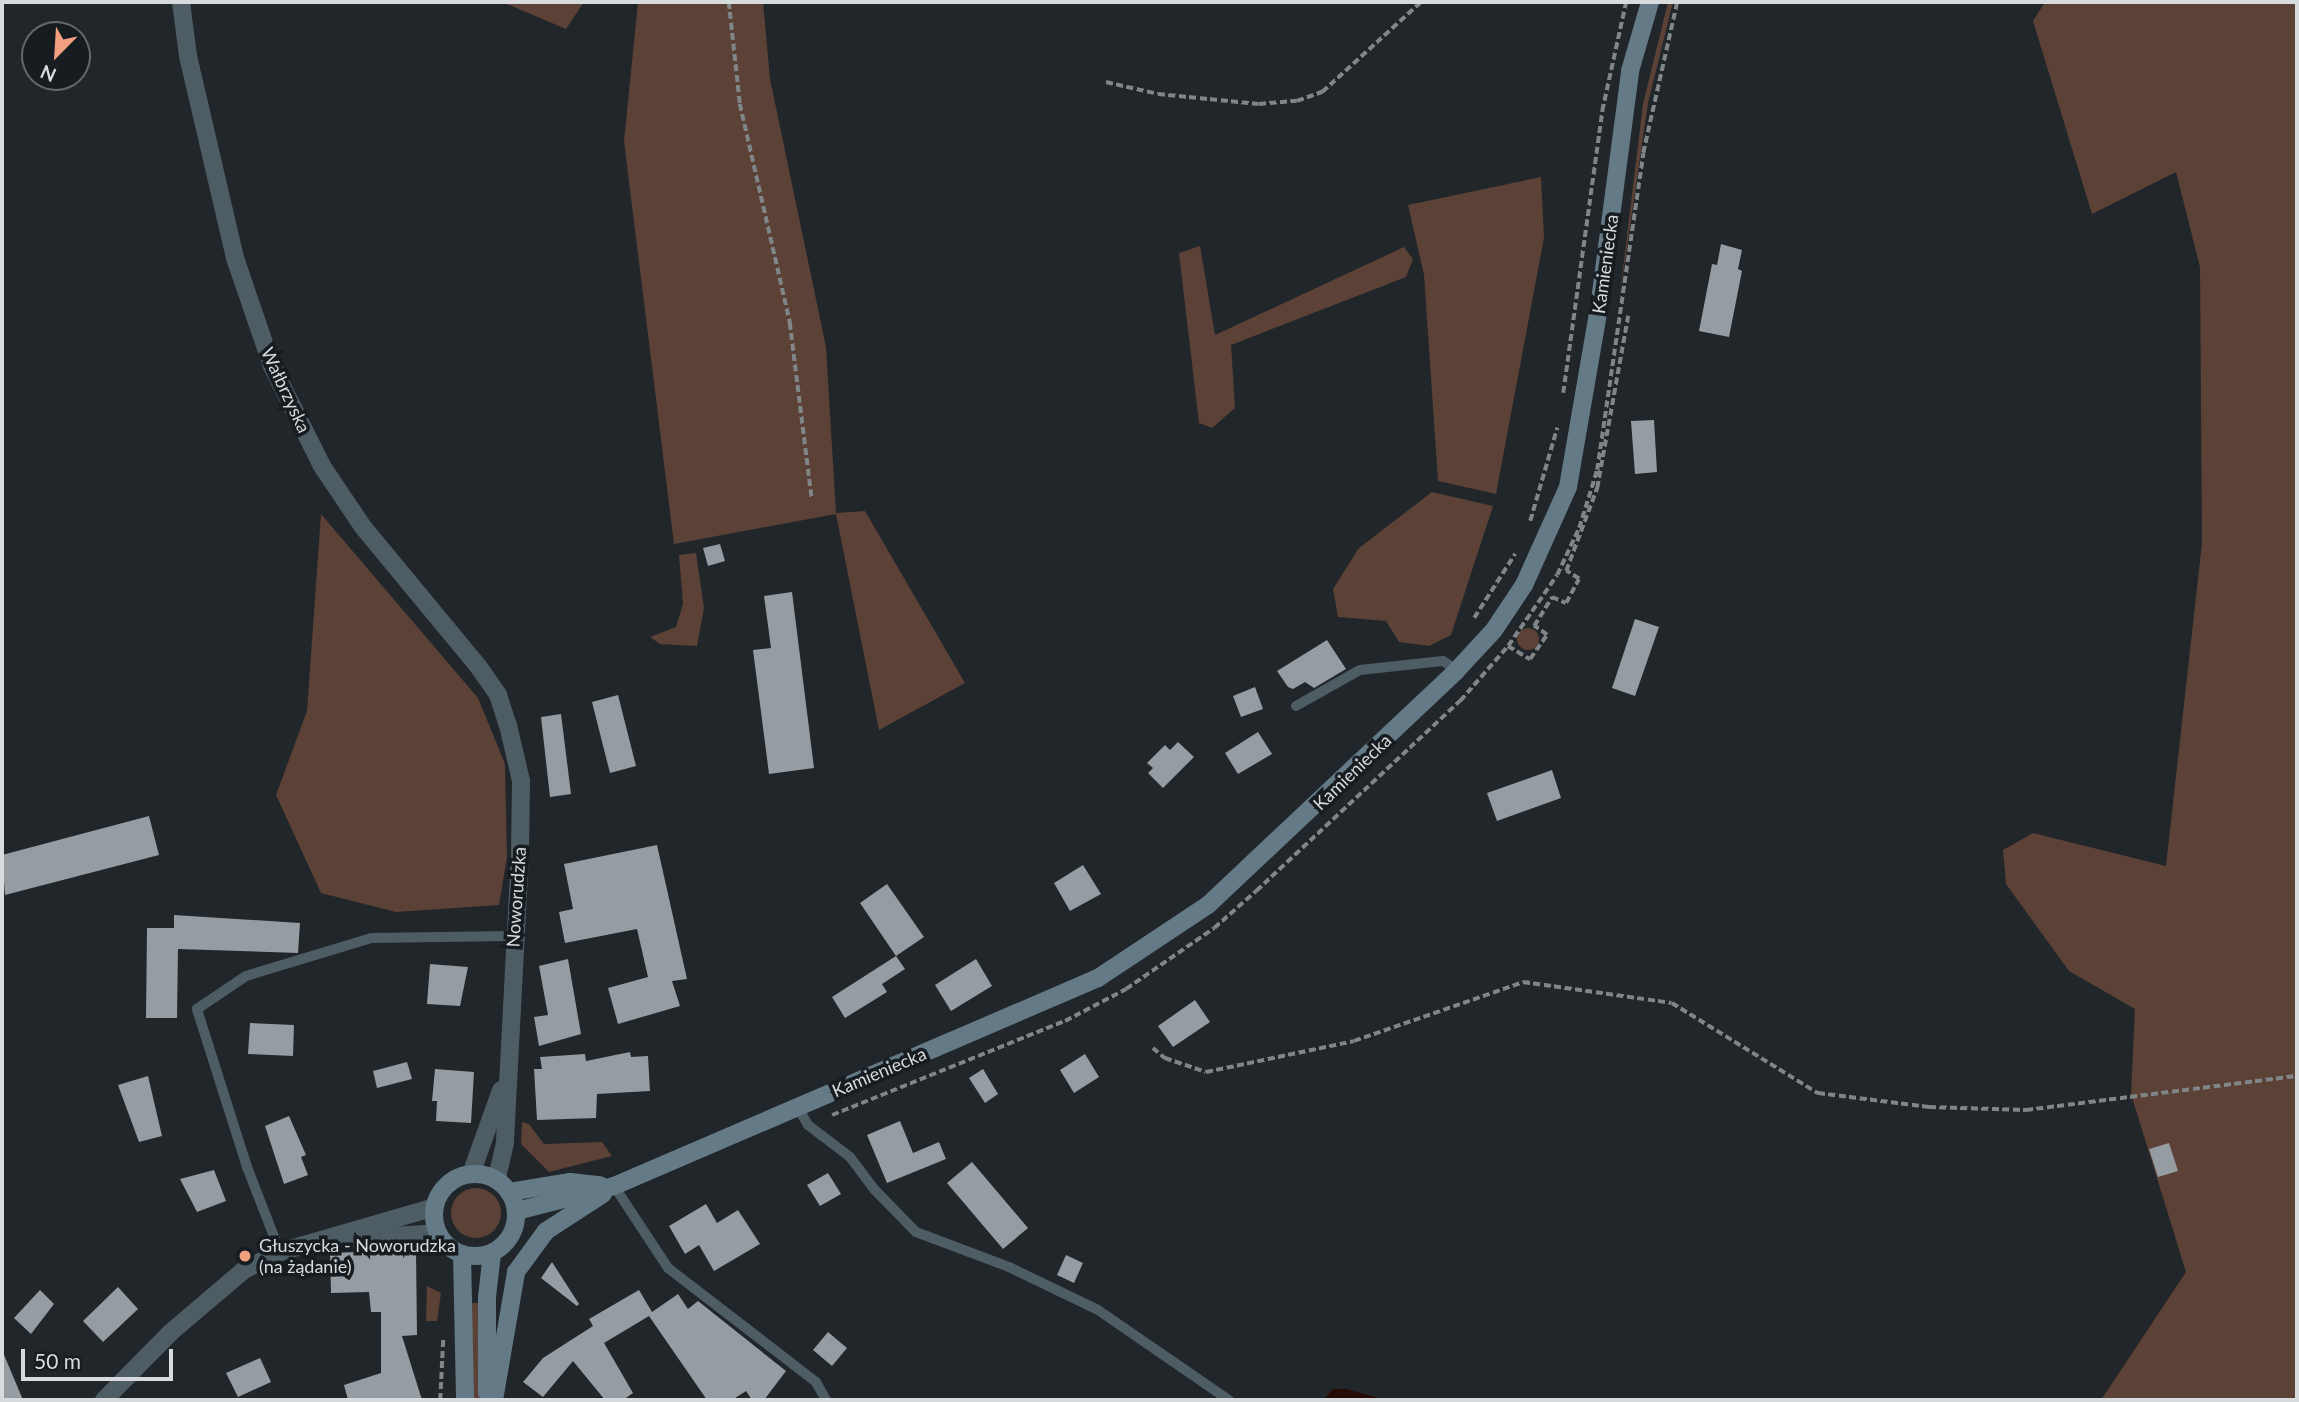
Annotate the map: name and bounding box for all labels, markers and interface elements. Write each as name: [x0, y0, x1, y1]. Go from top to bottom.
north arrow: [21, 21, 91, 91]
text: N: [37, 60, 59, 87]
street label: Kamieniecka: [1587, 213, 1623, 315]
street label: Wałbrzyska: [257, 344, 315, 436]
street label: Kamieniecka: [1309, 729, 1395, 815]
street label: Noworudzka: [502, 846, 530, 948]
street label: Kamieniecka: [829, 1043, 929, 1101]
place label: Głuszycka - Noworudzka (na żądanie): [259, 1235, 456, 1278]
marker: Głuszycka - Noworudzka (na żądanie): [237, 1248, 253, 1264]
scale bar: [24, 1336, 177, 1380]
text: 50 m: [34, 1348, 81, 1373]

